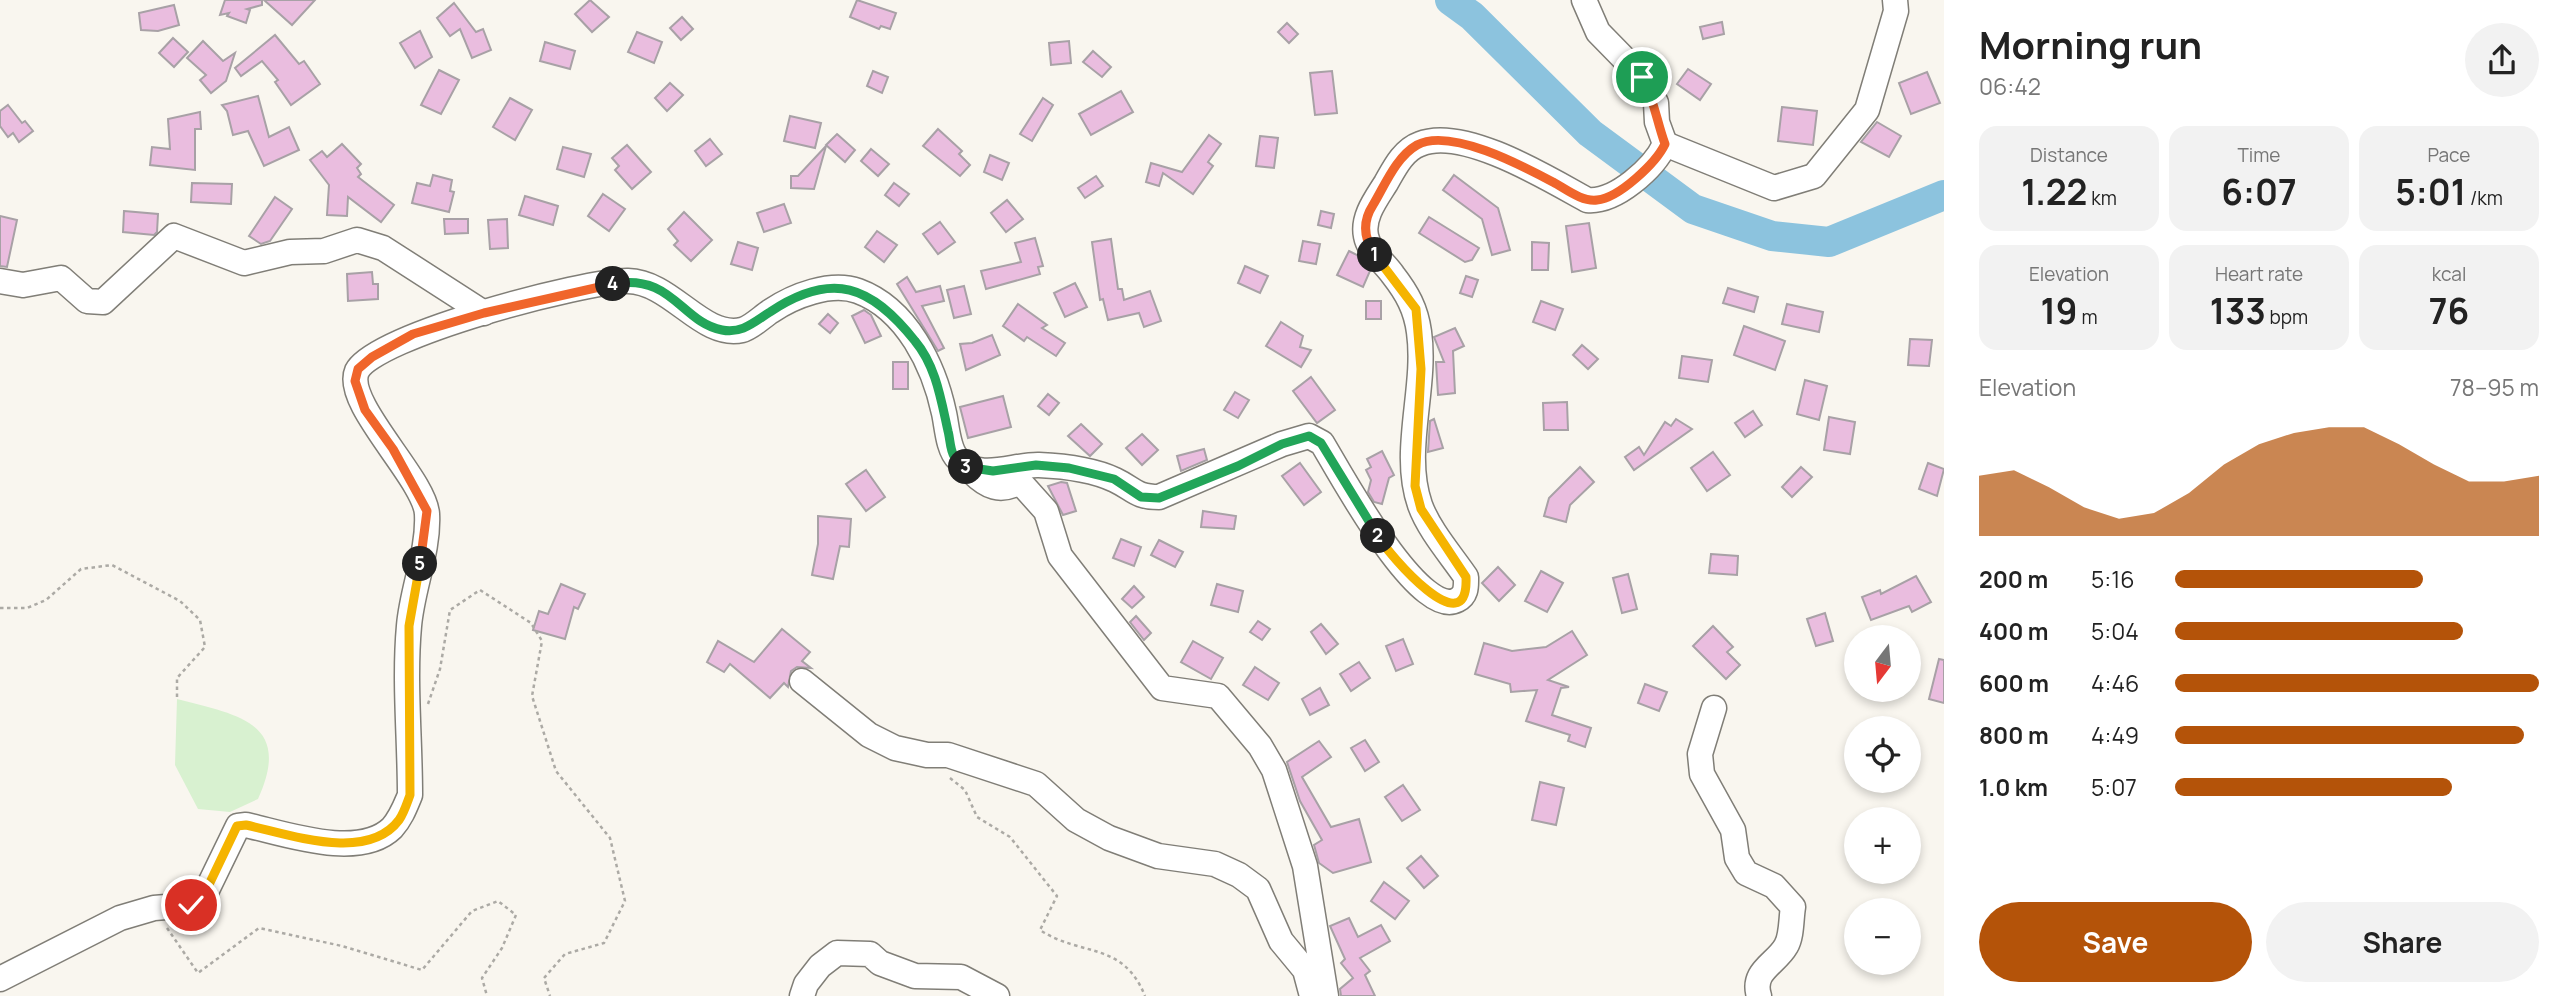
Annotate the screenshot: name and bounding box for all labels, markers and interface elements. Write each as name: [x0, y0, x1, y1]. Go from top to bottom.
text: Morning run: [1979, 18, 2202, 70]
button: share: [2465, 23, 2539, 97]
pin: [1612, 47, 1672, 107]
icon: arrive: [1623, 58, 1661, 96]
text: 06:42: [1979, 70, 2041, 102]
text: Distance: [2030, 142, 2108, 168]
text: Time: [2238, 142, 2280, 168]
text: Pace: [2428, 142, 2470, 168]
text: 1.22: [2021, 168, 2087, 216]
text: 6:07: [2221, 168, 2297, 216]
text: 5:01: [2395, 168, 2466, 216]
text: km: [2087, 185, 2117, 211]
text: /km: [2466, 185, 2503, 211]
pin: 1: [1358, 238, 1392, 272]
text: 1: [1370, 241, 1379, 267]
text: Elevation: [2029, 261, 2109, 287]
text: Heart rate: [2215, 261, 2303, 287]
text: kcal: [2432, 261, 2466, 287]
pin: 4: [596, 266, 630, 302]
text: 4: [607, 270, 618, 296]
text: 19: [2040, 287, 2078, 335]
text: 133: [2210, 287, 2266, 335]
text: 76: [2429, 287, 2469, 335]
text: m: [2078, 304, 2098, 330]
text: bpm: [2266, 304, 2308, 330]
text: Elevation: [1979, 371, 2076, 403]
text: 78–95 m: [2450, 371, 2539, 403]
pin: 3: [948, 449, 984, 484]
text: 3: [960, 453, 971, 479]
pin: 2: [1360, 518, 1396, 554]
text: 2: [1372, 522, 1383, 548]
pin: 5: [402, 546, 438, 582]
text: 5: [414, 550, 425, 576]
text: 200 m: [1979, 563, 2048, 595]
text: 5:16: [2091, 563, 2134, 595]
text: 400 m: [1979, 615, 2049, 647]
text: 5:04: [2091, 615, 2139, 647]
north arrow: [1844, 625, 1922, 702]
map controls: [1844, 625, 1921, 975]
text: 600 m: [1979, 667, 2049, 699]
text: 4:46: [2091, 667, 2139, 699]
button: locate: [1844, 716, 1921, 793]
text: 800 m: [1979, 719, 2049, 751]
text: 4:49: [2091, 719, 2139, 751]
text: 1.0 km: [1979, 771, 2048, 803]
text: 5:07: [2091, 771, 2137, 803]
button: +: [1844, 807, 1921, 884]
pin: [161, 875, 221, 935]
icon: check: [172, 886, 210, 924]
button: −: [1844, 898, 1921, 975]
button: Save: [1979, 902, 2252, 982]
button: Share: [2266, 902, 2539, 982]

